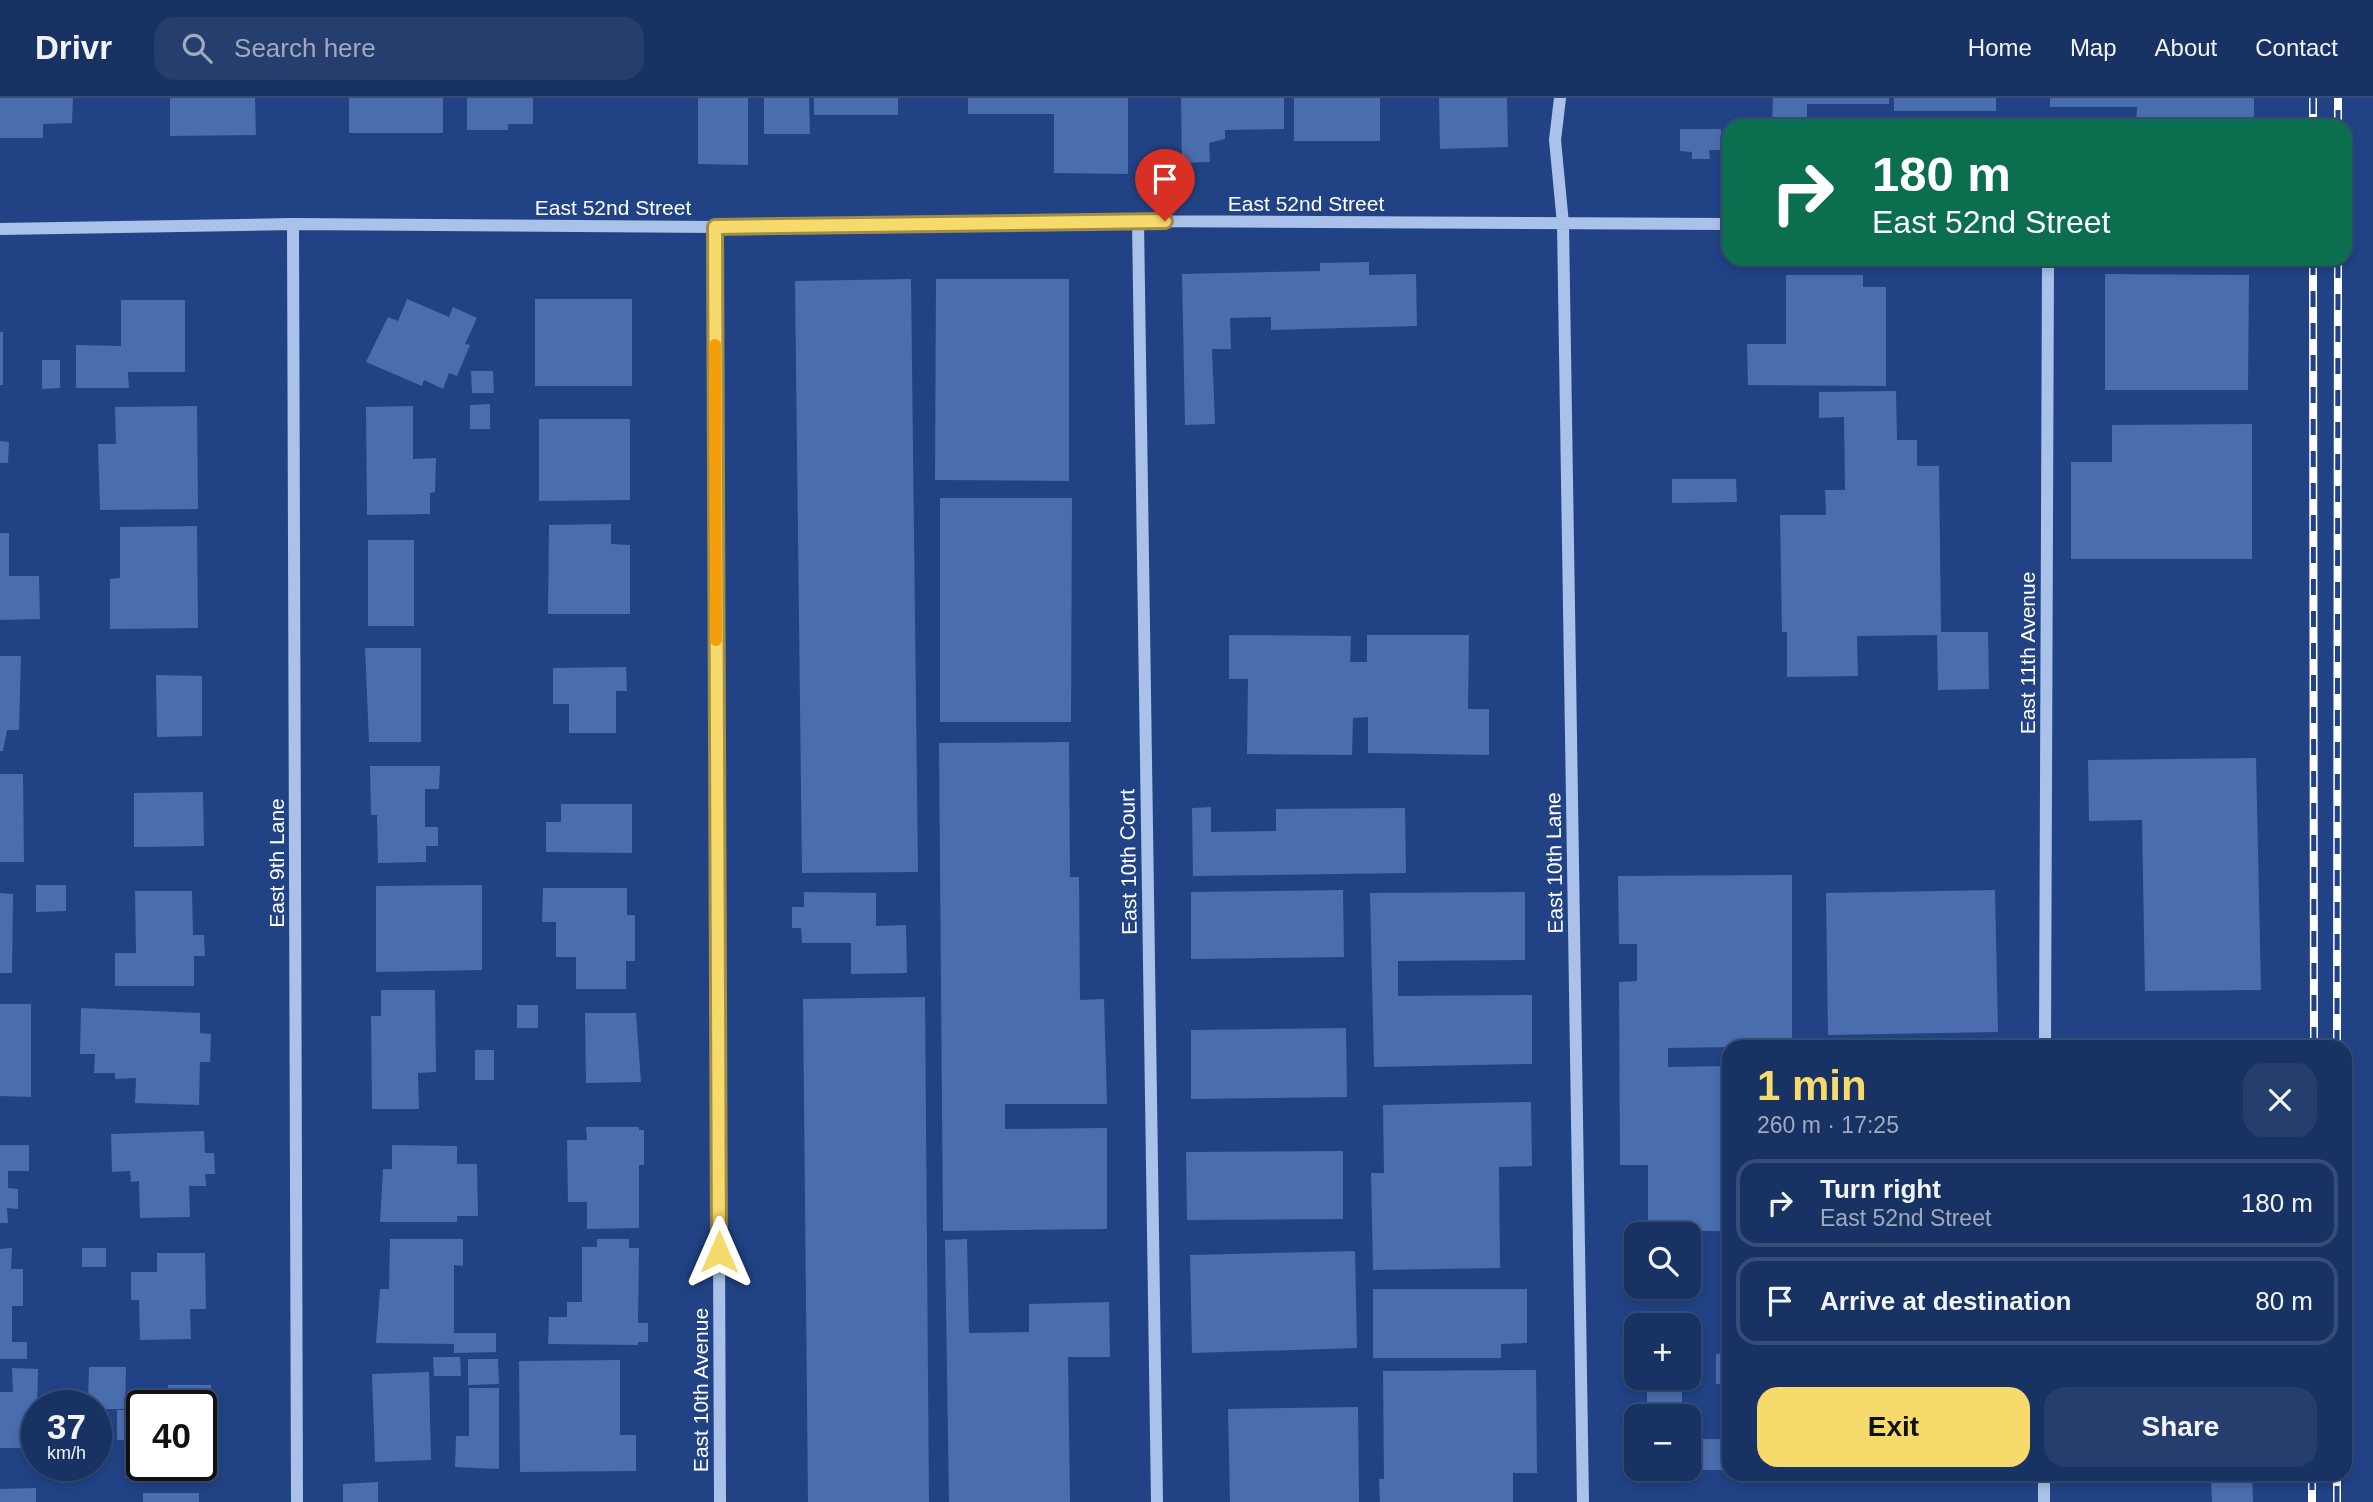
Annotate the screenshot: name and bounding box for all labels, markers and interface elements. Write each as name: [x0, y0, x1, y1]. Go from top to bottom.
search box: [154, 17, 644, 80]
text: Drivr: [35, 29, 112, 66]
icon: search: [178, 29, 216, 67]
text: Search here: [234, 33, 376, 63]
text: Home: [1968, 34, 2032, 61]
text: Map: [2070, 34, 2117, 61]
text: About: [2155, 34, 2217, 61]
text: Contact: [2255, 34, 2338, 61]
icon: right: [1757, 147, 1848, 238]
text: 180 m: [1872, 147, 2011, 201]
pin: [1135, 149, 1195, 221]
icon: arrive: [1146, 160, 1184, 198]
street label: East 52nd Street: [1228, 192, 1384, 215]
street label: East 52nd Street: [535, 196, 691, 219]
text: East 52nd Street: [1872, 204, 2110, 240]
street label: East 11th Avenue: [2016, 572, 2039, 734]
street label: East 10th Court: [1115, 789, 1141, 935]
street label: East 10th Lane: [1541, 792, 1567, 934]
street label: East 9th Lane: [265, 798, 288, 928]
text: 1 min: [1757, 1062, 1867, 1109]
button: close: [2243, 1063, 2317, 1137]
text: 260 m · 17:25: [1757, 1112, 1899, 1138]
text: Turn right: [1820, 1174, 1941, 1204]
icon: right: [1761, 1184, 1799, 1222]
text: 180 m: [2241, 1188, 2313, 1218]
text: East 52nd Street: [1820, 1205, 1991, 1231]
position arrow: [682, 1215, 756, 1289]
map controls: [1624, 1222, 1701, 1481]
button: search: [1624, 1222, 1701, 1299]
icon: arrive: [1761, 1282, 1799, 1320]
text: Arrive at destination: [1820, 1286, 2071, 1316]
text: 80 m: [2255, 1286, 2313, 1316]
street label: East 10th Avenue: [689, 1308, 712, 1472]
button: +: [1624, 1313, 1701, 1390]
button: Exit: [1757, 1387, 2030, 1467]
button: Share: [2044, 1387, 2317, 1467]
speed limit sign: 40: [126, 1390, 217, 1481]
button: −: [1624, 1404, 1701, 1481]
text: 37: [47, 1407, 86, 1446]
text: km/h: [47, 1443, 86, 1463]

